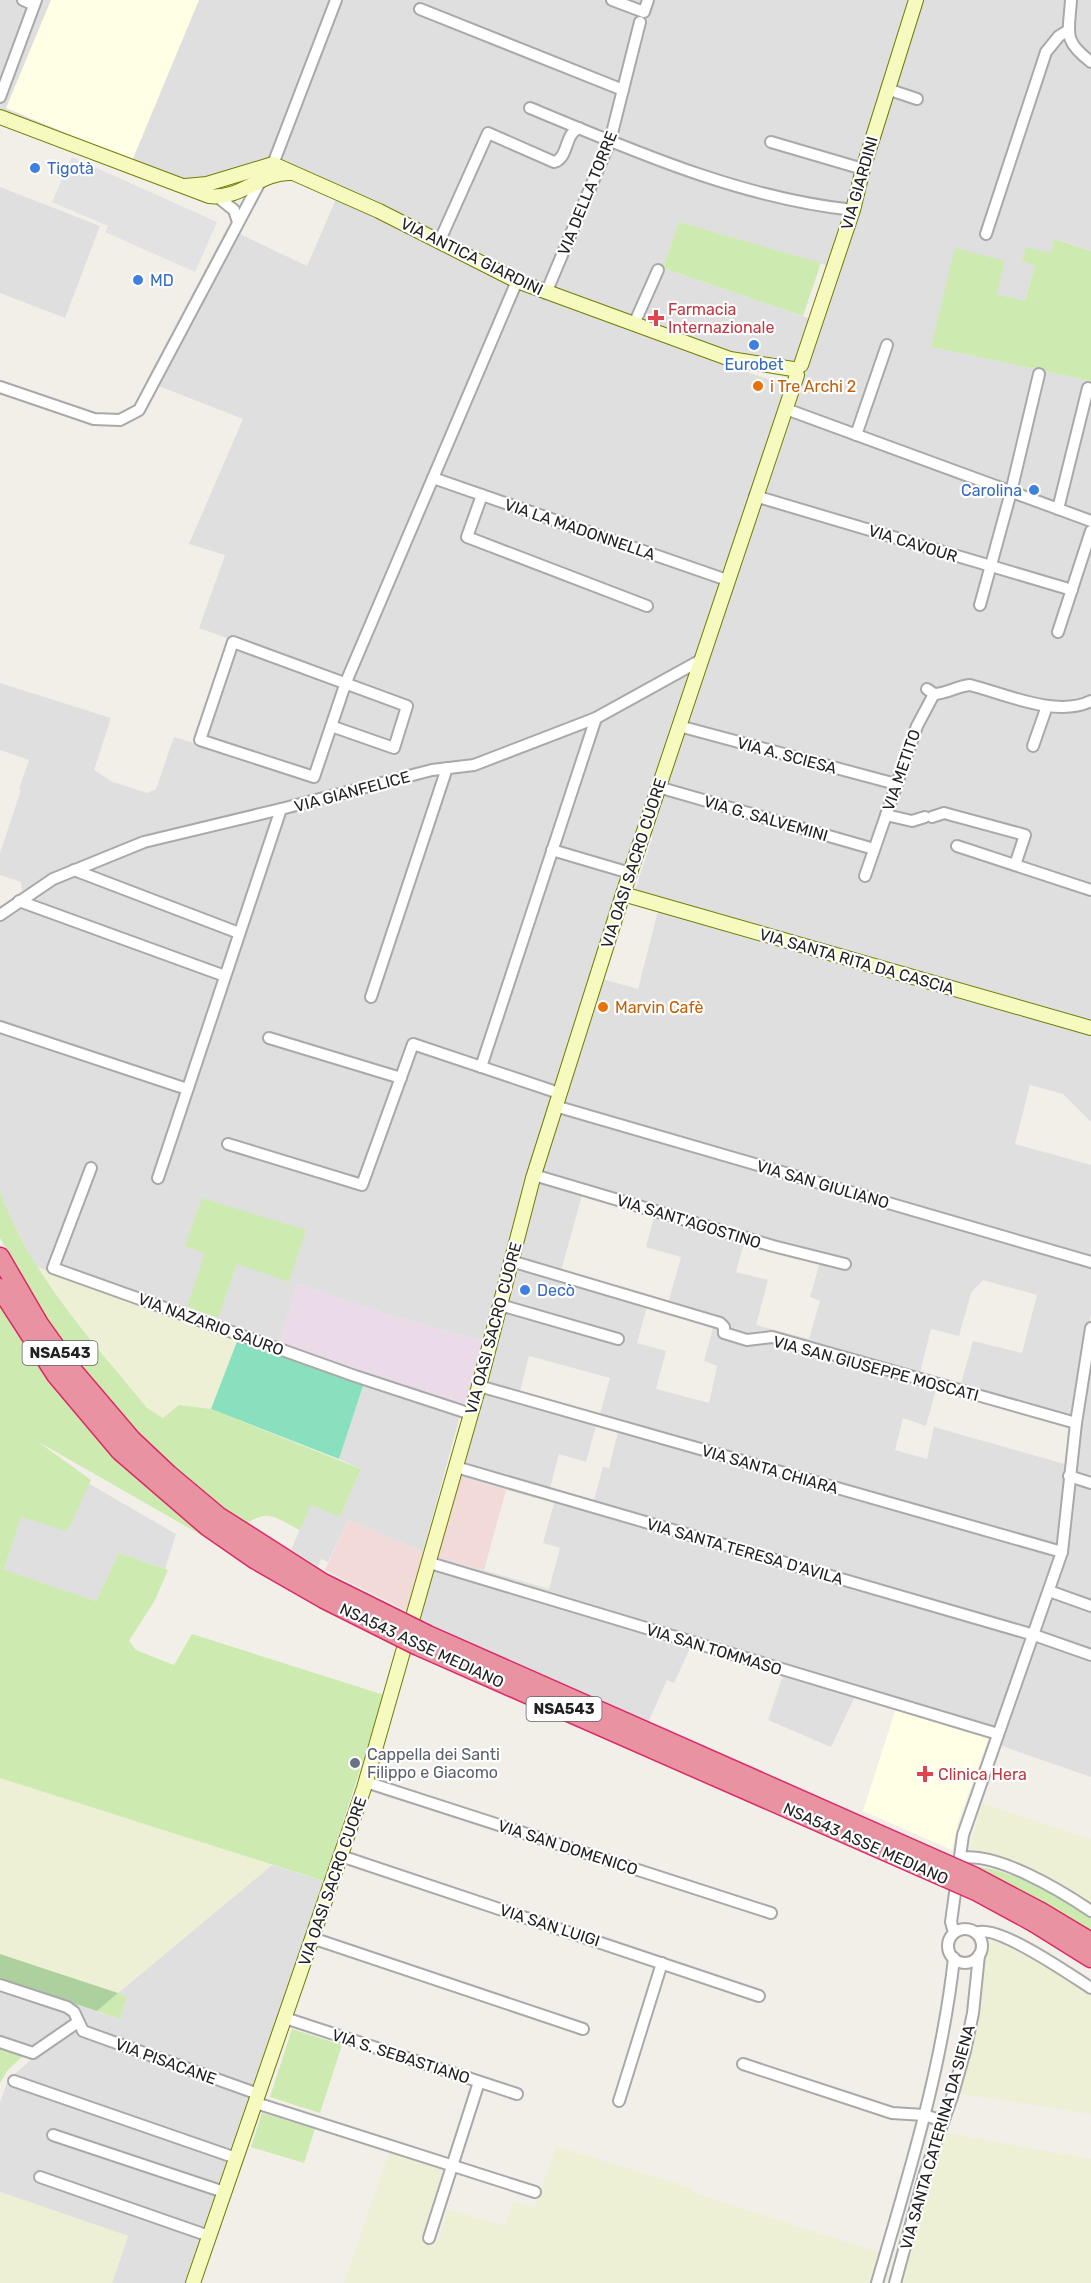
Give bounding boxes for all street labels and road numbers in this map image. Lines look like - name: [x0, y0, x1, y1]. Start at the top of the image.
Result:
- street label: VIA DELLA TORRE: [554, 128, 621, 258]
- street label: VIA GIARDINI: [837, 134, 882, 232]
- street label: VIA ANTICA GIARDINI: [397, 214, 546, 299]
- street label: VIA LA MADONNELLA: [502, 495, 658, 564]
- street label: VIA CAVOUR: [866, 521, 960, 566]
- street label: VIA METITO: [879, 727, 924, 813]
- street label: VIA A. SCIESA: [735, 733, 839, 778]
- street label: VIA GIANFELICE: [292, 767, 412, 816]
- street label: VIA OASI SACRO CUORE: [597, 776, 670, 951]
- street label: VIA G. SALVEMINI: [702, 792, 830, 845]
- street label: VIA SANTA RITA DA CASCIA: [757, 925, 957, 999]
- street label: VIA SAN GIULIANO: [754, 1156, 891, 1213]
- street label: VIA SANT'AGOSTINO: [614, 1190, 763, 1252]
- street label: VIA OASI SACRO CUORE: [461, 1240, 526, 1416]
- street label: VIA NAZARIO SAURO: [135, 1289, 286, 1360]
- street label: VIA SAN GIUSEPPE MOSCATI: [771, 1332, 981, 1405]
- road number: NSA543: [22, 1341, 98, 1365]
- street label: VIA SANTA CHIARA: [699, 1441, 841, 1498]
- street label: VIA SANTA TERESA D'AVILA: [644, 1514, 846, 1589]
- street label: NSA543 ASSE MEDIANO: [337, 1599, 507, 1692]
- street label: VIA SAN TOMMASO: [644, 1620, 784, 1679]
- road number: NSA543: [526, 1697, 602, 1721]
- street label: VIA OASI SACRO CUORE: [295, 1794, 370, 1968]
- street label: NSA543 ASSE MEDIANO: [780, 1798, 951, 1888]
- street label: VIA SAN DOMENICO: [496, 1816, 640, 1879]
- street label: VIA SAN LUIGI: [497, 1900, 602, 1951]
- street label: VIA SANTA CATERINA DA SIENA: [896, 2022, 979, 2252]
- street label: VIA S. SEBASTIANO: [329, 2025, 472, 2088]
- street label: VIA PISACANE: [113, 2034, 219, 2089]

